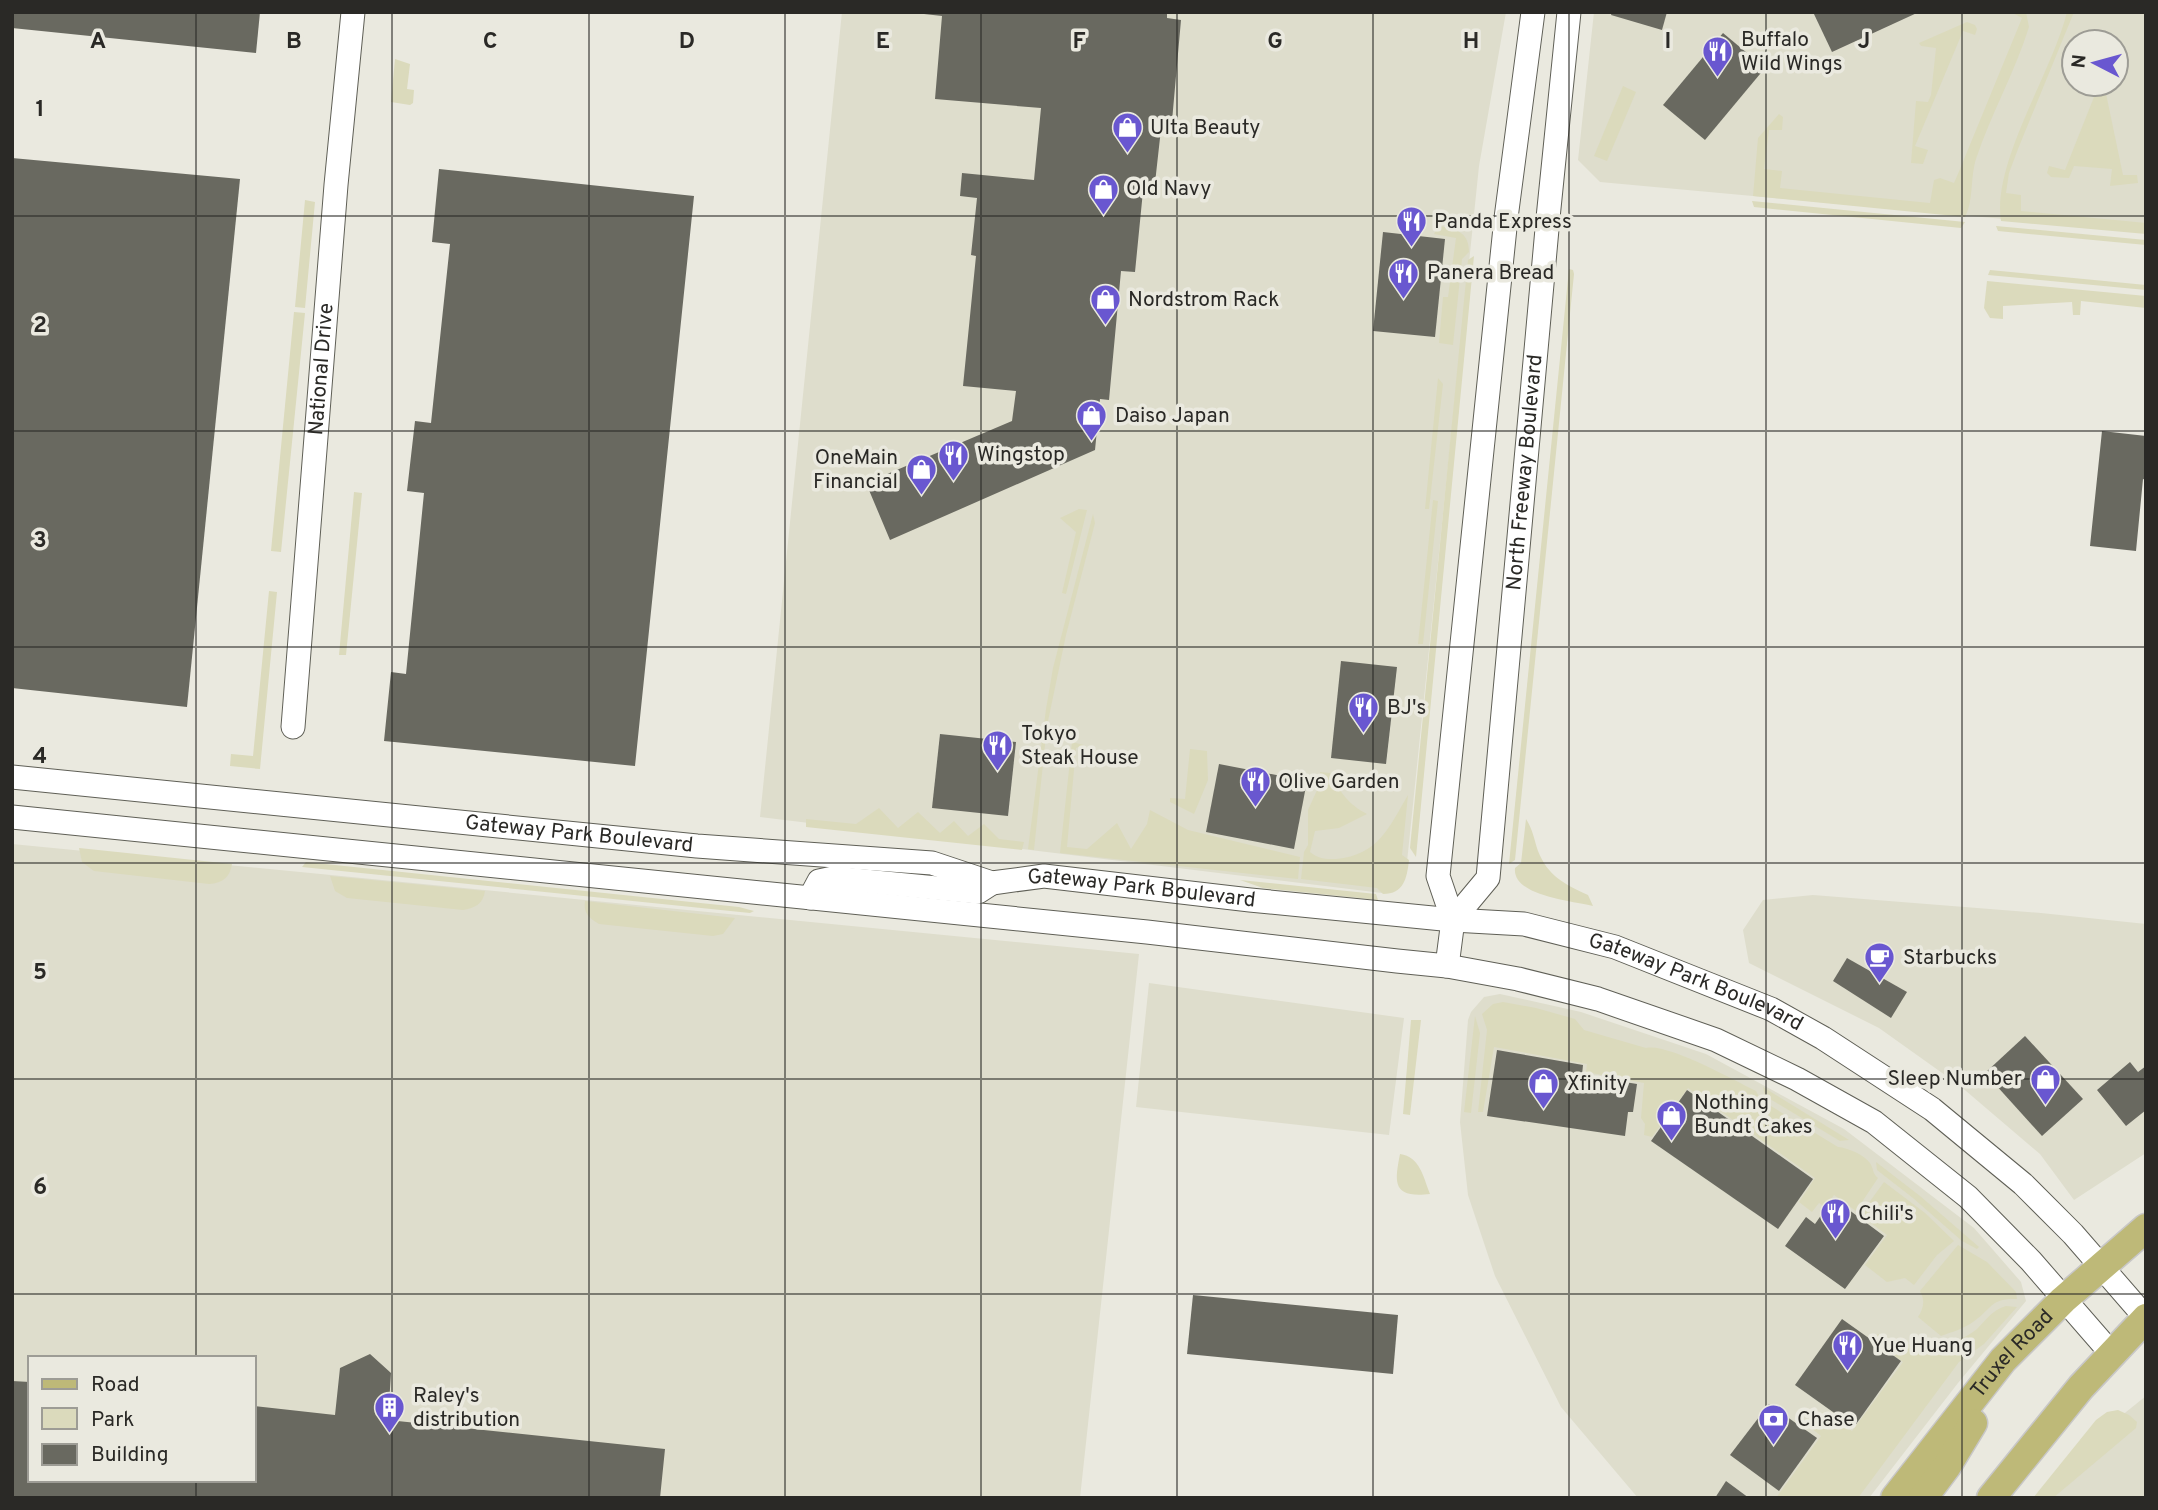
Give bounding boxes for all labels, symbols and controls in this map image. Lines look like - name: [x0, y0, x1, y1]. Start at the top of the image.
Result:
- place label: Buffalo Wild Wings: [1741, 27, 1843, 78]
- text: A: [90, 28, 106, 57]
- text: B: [286, 28, 302, 57]
- text: C: [483, 28, 497, 57]
- text: D: [679, 28, 695, 57]
- text: E: [876, 28, 890, 57]
- text: F: [1072, 28, 1086, 57]
- text: G: [1267, 28, 1283, 57]
- text: H: [1463, 28, 1479, 57]
- text: I: [1665, 28, 1671, 57]
- text: J: [1858, 28, 1870, 57]
- north arrow: [2060, 28, 2130, 98]
- restaurant icon: Buffalo Wild Wings: [1701, 35, 1735, 79]
- text: N: [2067, 53, 2093, 69]
- text: 1: [35, 96, 45, 125]
- shop icon: Ulta Beauty: [1110, 111, 1144, 155]
- place label: Ulta Beauty: [1150, 115, 1260, 142]
- shop icon: Old Navy: [1086, 172, 1120, 216]
- place label: Old Navy: [1126, 176, 1211, 203]
- restaurant icon: Panda Express: [1394, 205, 1428, 249]
- place label: Panda Express: [1434, 209, 1572, 236]
- restaurant icon: Panera Bread: [1387, 256, 1421, 300]
- place label: Panera Bread: [1427, 260, 1554, 287]
- shop icon: Nordstrom Rack: [1088, 283, 1122, 327]
- place label: Nordstrom Rack: [1128, 287, 1279, 314]
- street label: National Drive: [303, 302, 340, 436]
- text: 2: [33, 312, 47, 341]
- street label: North Freeway Boulevard: [1501, 353, 1549, 592]
- shop icon: Daiso Japan: [1075, 399, 1109, 443]
- place label: Daiso Japan: [1115, 403, 1230, 430]
- restaurant icon: Wingstop: [937, 438, 971, 482]
- place label: Wingstop: [977, 442, 1065, 469]
- place label: OneMain Financial: [813, 445, 898, 496]
- shop icon: OneMain Financial: [904, 453, 938, 497]
- text: 3: [33, 527, 47, 556]
- restaurant icon: BJ's: [1347, 691, 1381, 735]
- place label: BJ's: [1387, 695, 1426, 722]
- place label: Tokyo Steak House: [1021, 721, 1139, 772]
- restaurant icon: Tokyo Steak House: [981, 729, 1015, 773]
- text: 4: [33, 743, 47, 772]
- restaurant icon: Olive Garden: [1238, 765, 1272, 809]
- place label: Olive Garden: [1278, 769, 1400, 796]
- street label: Gateway Park Boulevard: [464, 809, 695, 859]
- street label: Gateway Park Boulevard: [1026, 862, 1257, 914]
- street label: Gateway Park Boulevard: [1586, 927, 1808, 1038]
- cafe icon: Starbucks: [1863, 941, 1897, 985]
- place label: Starbucks: [1903, 945, 1997, 972]
- text: 5: [33, 959, 47, 988]
- shop icon: Sleep Number: [2028, 1062, 2062, 1106]
- place label: Sleep Number: [1887, 1066, 2022, 1093]
- shop icon: Xfinity: [1527, 1067, 1561, 1111]
- place label: Xfinity: [1567, 1071, 1628, 1098]
- place label: Nothing Bundt Cakes: [1694, 1090, 1813, 1141]
- shop icon: Nothing Bundt Cakes: [1654, 1098, 1688, 1142]
- text: 6: [33, 1174, 47, 1203]
- restaurant icon: Chili's: [1818, 1197, 1852, 1241]
- place label: Chili's: [1858, 1201, 1914, 1228]
- street label: Truxel Road: [1965, 1304, 2059, 1404]
- restaurant icon: Yue Huang: [1831, 1329, 1865, 1373]
- place label: Yue Huang: [1871, 1333, 1973, 1360]
- legend: [28, 1356, 256, 1482]
- text: Road: [91, 1372, 140, 1399]
- place label: Raley's distribution: [413, 1383, 520, 1434]
- building icon: Raley's distribution: [373, 1391, 407, 1435]
- bank icon: Chase: [1757, 1403, 1791, 1447]
- text: Park: [91, 1407, 134, 1434]
- place label: Chase: [1797, 1407, 1855, 1434]
- text: Building: [91, 1442, 169, 1469]

